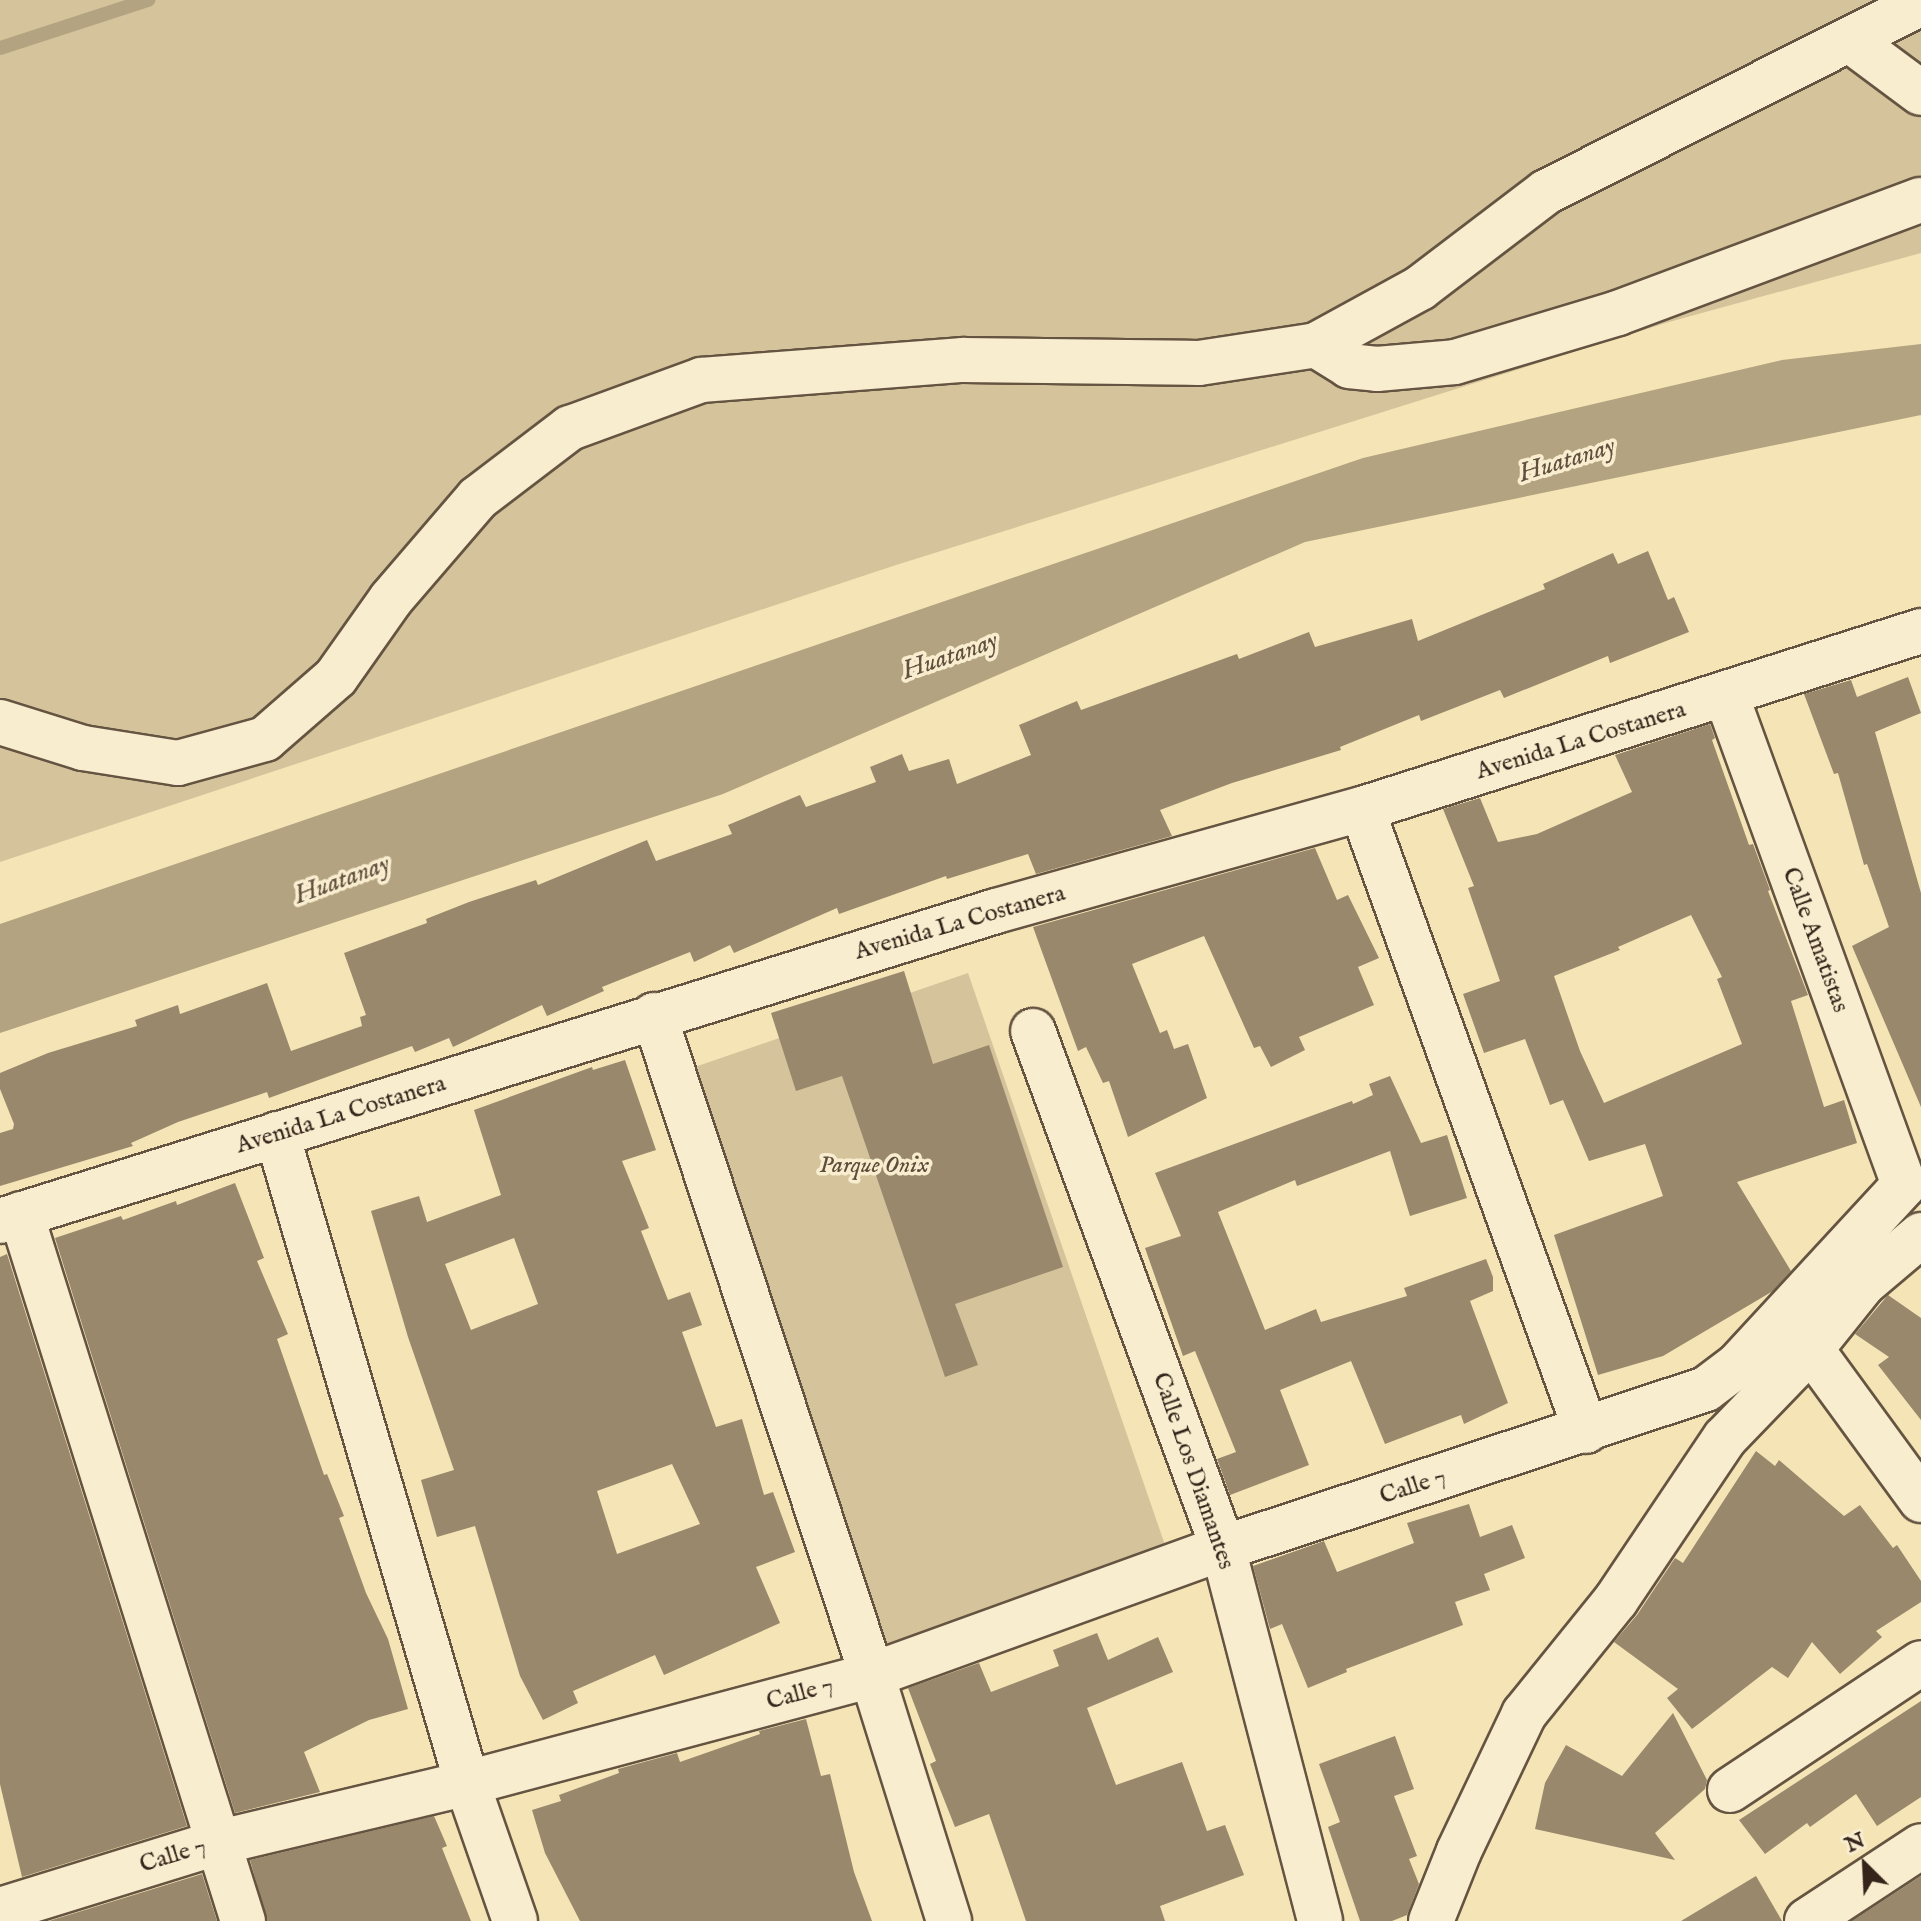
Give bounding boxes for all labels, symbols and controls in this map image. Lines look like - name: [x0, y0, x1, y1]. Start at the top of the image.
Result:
- water label: Huatanay: [1515, 431, 1619, 489]
- water label: Huatanay: [898, 625, 1002, 687]
- street label: Avenida La Costanera: [1473, 695, 1689, 787]
- water label: Huatanay: [290, 848, 394, 912]
- street label: Calle Amatistas: [1775, 864, 1855, 1016]
- street label: Avenida La Costanera: [851, 879, 1069, 967]
- street label: Avenida La Costanera: [233, 1069, 449, 1161]
- park label: Parque Onix: [819, 1152, 929, 1180]
- street label: Calle Los Diamantes: [1146, 1369, 1240, 1573]
- street label: Calle 7: [1376, 1463, 1450, 1511]
- street label: Calle 7: [763, 1671, 837, 1717]
- north arrow: [1825, 1825, 1905, 1905]
- text: N: [1841, 1826, 1870, 1860]
- street label: Calle 7: [136, 1832, 210, 1880]

